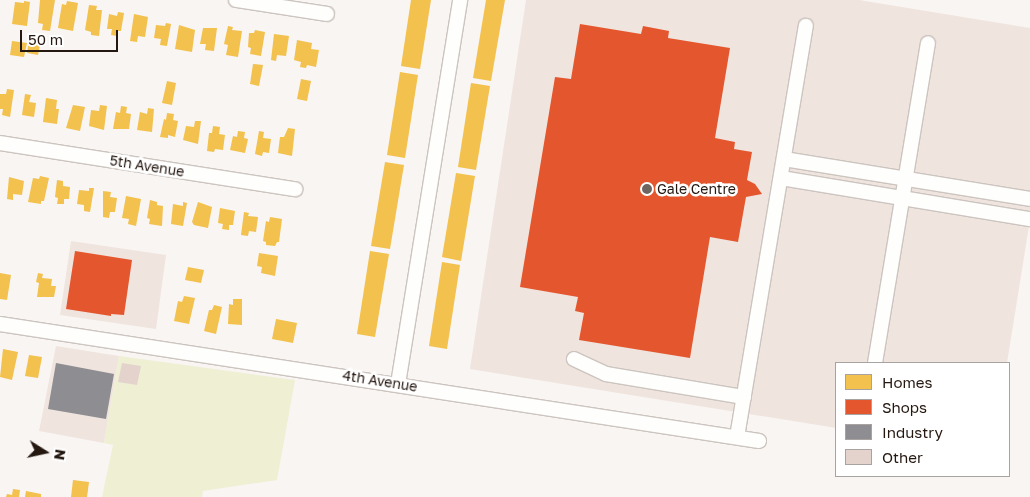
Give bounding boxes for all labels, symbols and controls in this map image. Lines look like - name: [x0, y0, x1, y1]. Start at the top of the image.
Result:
- scale bar: [22, 20, 120, 52]
- text: 50 m: [28, 30, 63, 48]
- street label: 5th Avenue: [109, 152, 185, 180]
- place label: Gale Centre: [657, 181, 736, 197]
- marker: Gale Centre: [641, 183, 653, 195]
- legend: [835, 362, 1010, 477]
- street label: 4th Avenue: [341, 367, 419, 395]
- text: Homes: [882, 373, 932, 391]
- text: Shops: [882, 398, 927, 416]
- text: Industry: [882, 423, 943, 441]
- north arrow: [20, 427, 70, 477]
- text: N: [51, 448, 70, 461]
- text: Other: [882, 448, 923, 466]

